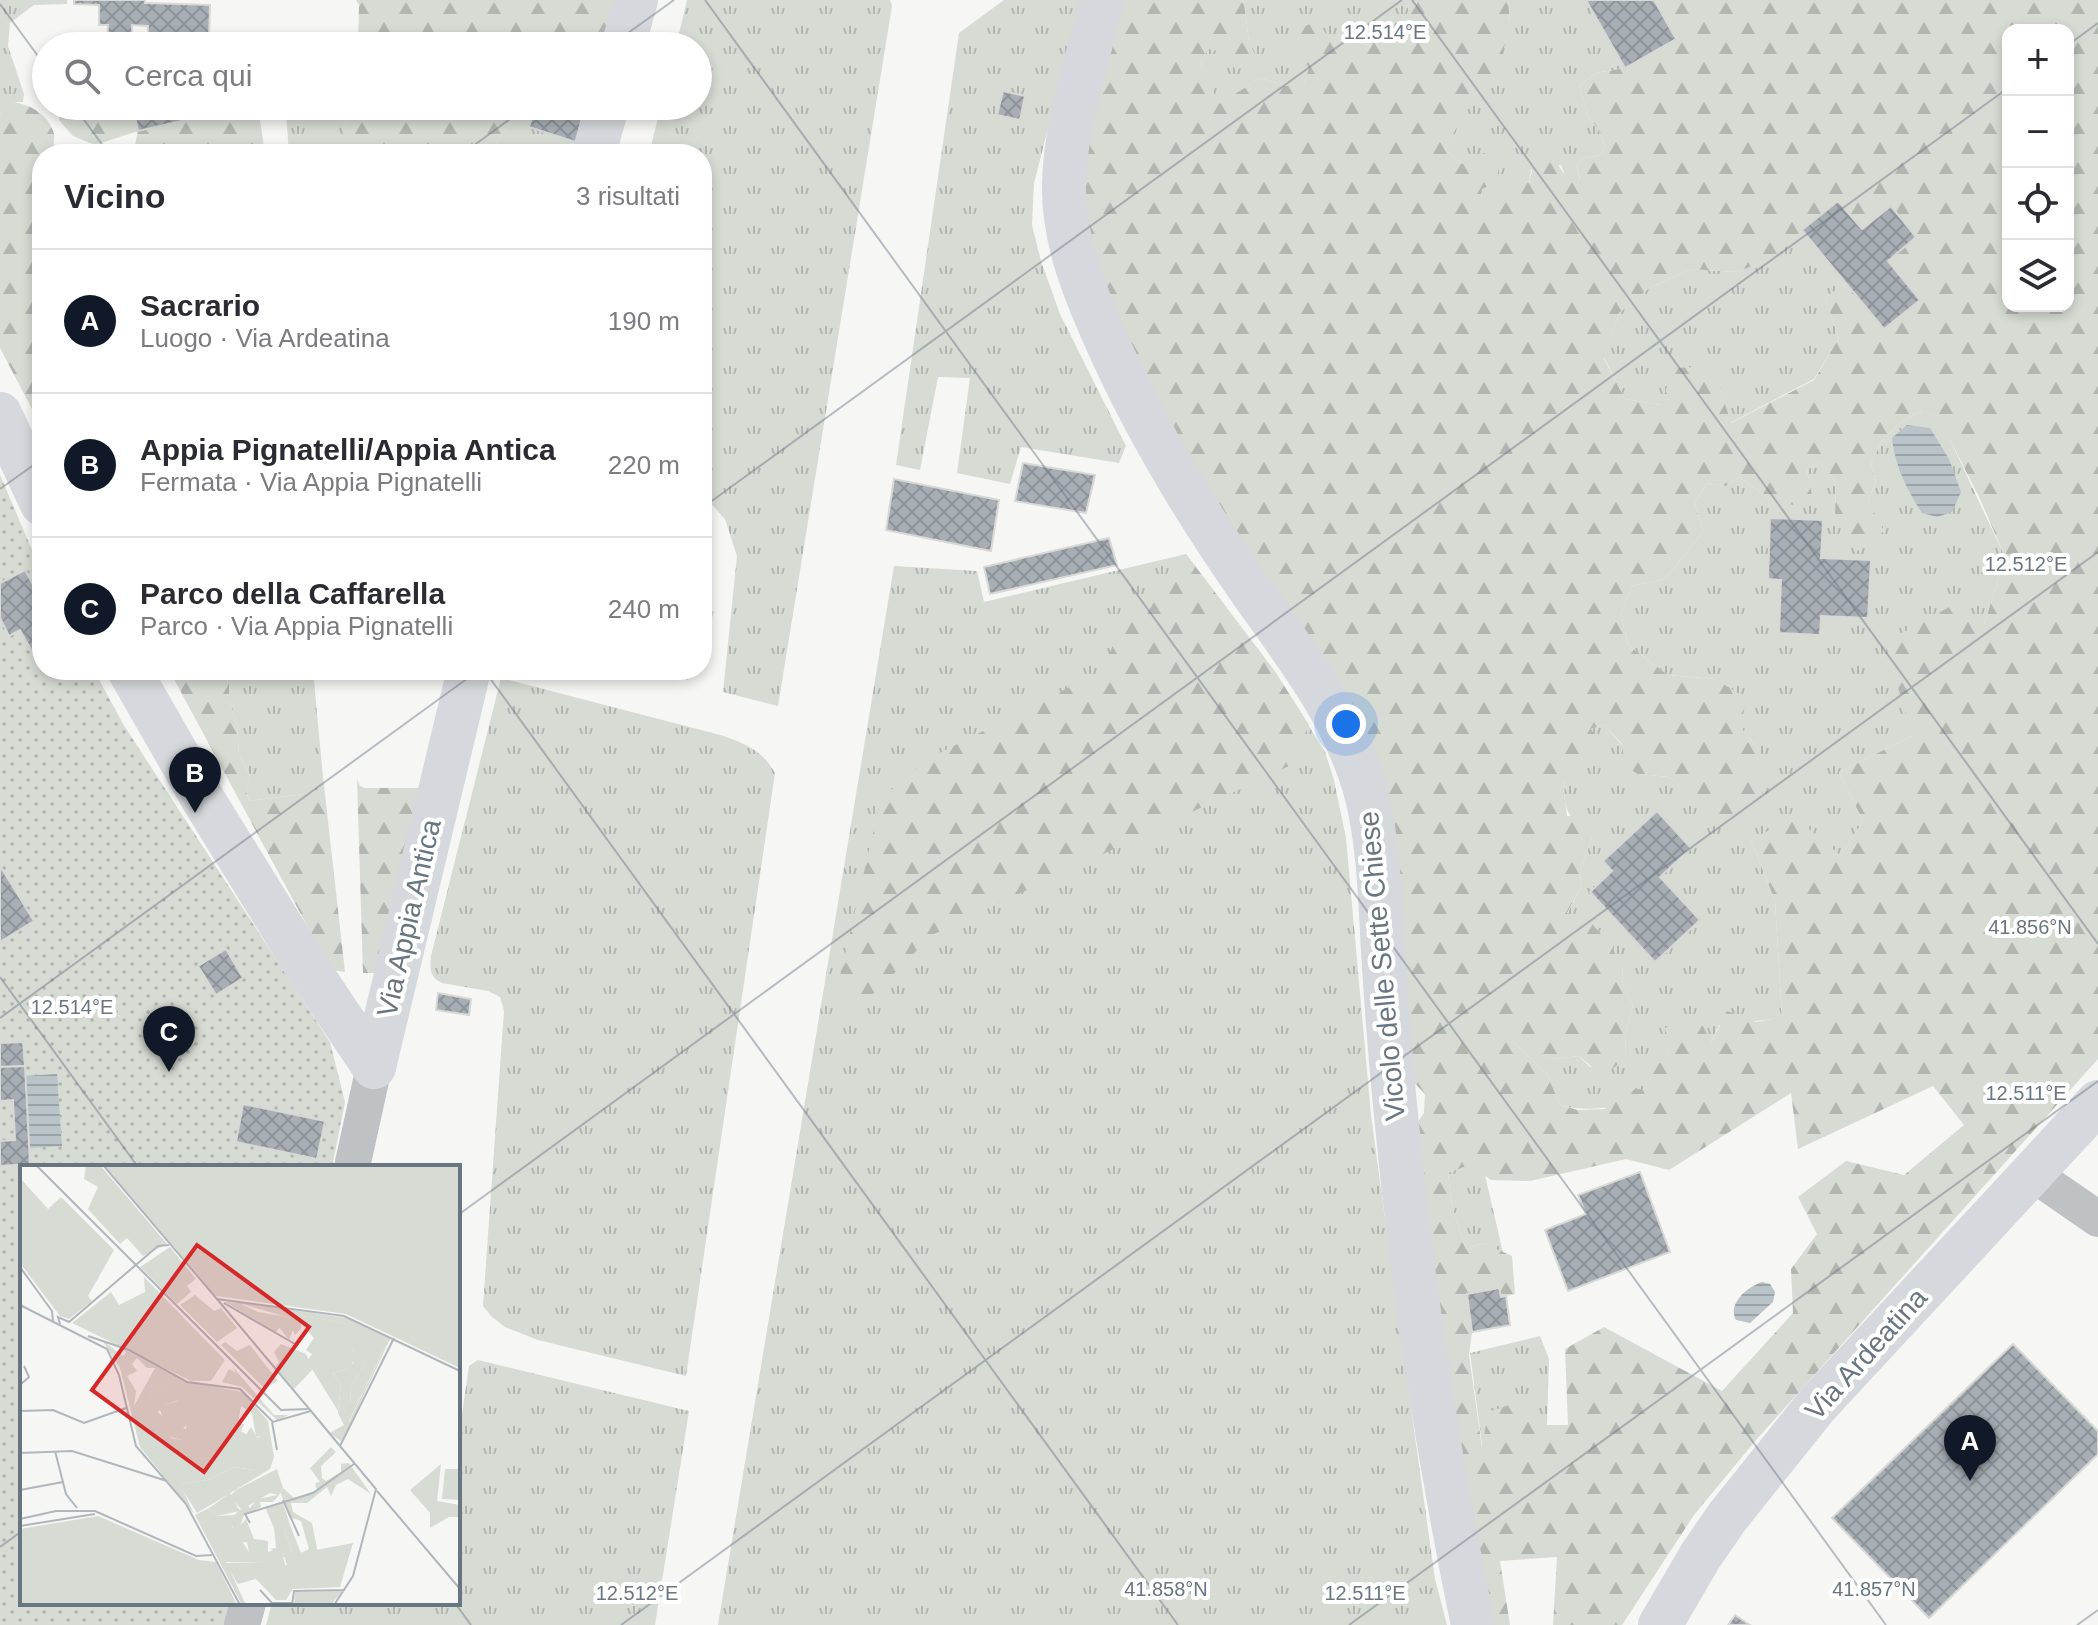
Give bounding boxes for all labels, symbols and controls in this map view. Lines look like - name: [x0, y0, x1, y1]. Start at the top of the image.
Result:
- text: 12.514°E: [1344, 21, 1426, 43]
- map controls: [2002, 24, 2074, 312]
- button: +: [2002, 24, 2074, 96]
- search box: [32, 32, 712, 120]
- icon: search: [60, 54, 104, 98]
- text: Cerca qui: [124, 59, 252, 92]
- button: −: [2002, 96, 2074, 168]
- button: locate: [2002, 168, 2074, 240]
- text: Vicino: [64, 177, 165, 215]
- text: 3 risultati: [576, 181, 680, 211]
- button: layers: [2002, 240, 2074, 312]
- text: Sacrario: [140, 289, 260, 322]
- text: A: [81, 306, 99, 336]
- text: 190 m: [608, 306, 680, 336]
- text: Luogo · Via Ardeatina: [140, 323, 390, 353]
- text: Appia Pignatelli/Appia Antica: [140, 433, 556, 466]
- text: B: [81, 450, 99, 480]
- text: 220 m: [608, 450, 680, 480]
- text: Fermata · Via Appia Pignatelli: [140, 467, 482, 497]
- text: 12.512°E: [1985, 553, 2067, 575]
- text: Parco della Caffarella: [140, 577, 445, 610]
- text: C: [81, 594, 99, 624]
- text: 240 m: [608, 594, 680, 624]
- text: Parco · Via Appia Pignatelli: [140, 611, 453, 641]
- your location: [1326, 704, 1366, 744]
- pin: B: [169, 747, 221, 813]
- street label: Vicolo delle Sette Chiese: [1353, 810, 1411, 1122]
- street label: Via Appia Antica: [371, 816, 447, 1020]
- text: 41.856°N: [1988, 916, 2072, 938]
- text: 12.514°E: [31, 996, 113, 1018]
- pin: C: [143, 1006, 195, 1072]
- text: 12.511°E: [1985, 1082, 2067, 1104]
- inset map: [20, 1165, 460, 1605]
- street label: Via Ardeatina: [1799, 1282, 1933, 1426]
- pin: A: [1944, 1415, 1996, 1481]
- text: 41.858°N: [1124, 1578, 1208, 1600]
- text: 41.857°N: [1832, 1578, 1916, 1600]
- text: 12.512°E: [596, 1582, 678, 1604]
- text: 12.511°E: [1324, 1582, 1406, 1604]

